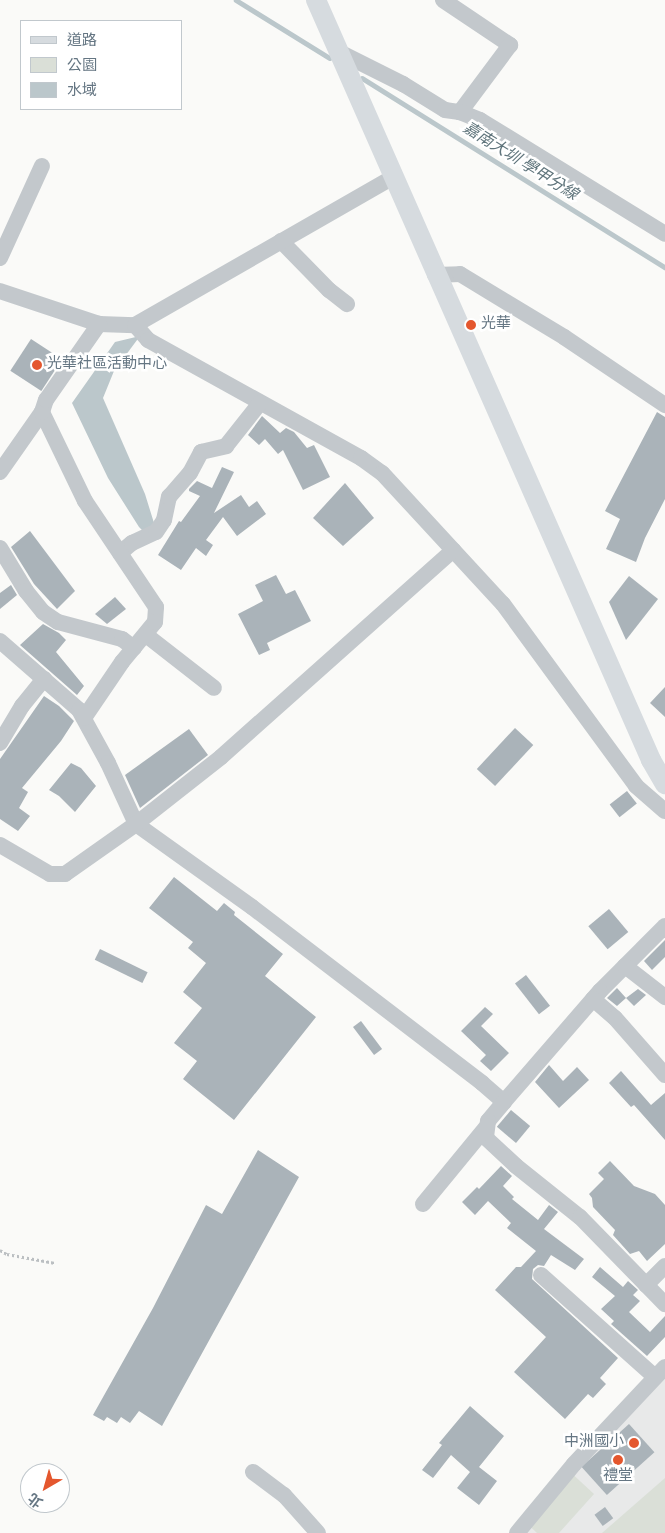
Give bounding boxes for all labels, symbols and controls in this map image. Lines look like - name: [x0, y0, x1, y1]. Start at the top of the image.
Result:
- legend: [20, 20, 182, 110]
- text: 道路: [67, 32, 97, 51]
- text: 公園: [67, 57, 97, 76]
- text: 水域: [67, 82, 97, 101]
- water label: 嘉南大圳 學甲分線: [459, 119, 581, 205]
- place label: 光華: [481, 316, 511, 334]
- marker: 光華: [465, 319, 477, 331]
- place label: 光華社區活動中心: [47, 356, 167, 374]
- marker: 光華社區活動中心: [31, 359, 43, 371]
- place label: 中洲國小: [564, 1434, 624, 1452]
- marker: 中洲國小: [628, 1437, 640, 1449]
- marker: 禮堂: [612, 1454, 624, 1466]
- north arrow: [20, 1463, 70, 1513]
- place label: 禮堂: [603, 1468, 633, 1486]
- text: 北: [25, 1488, 47, 1510]

